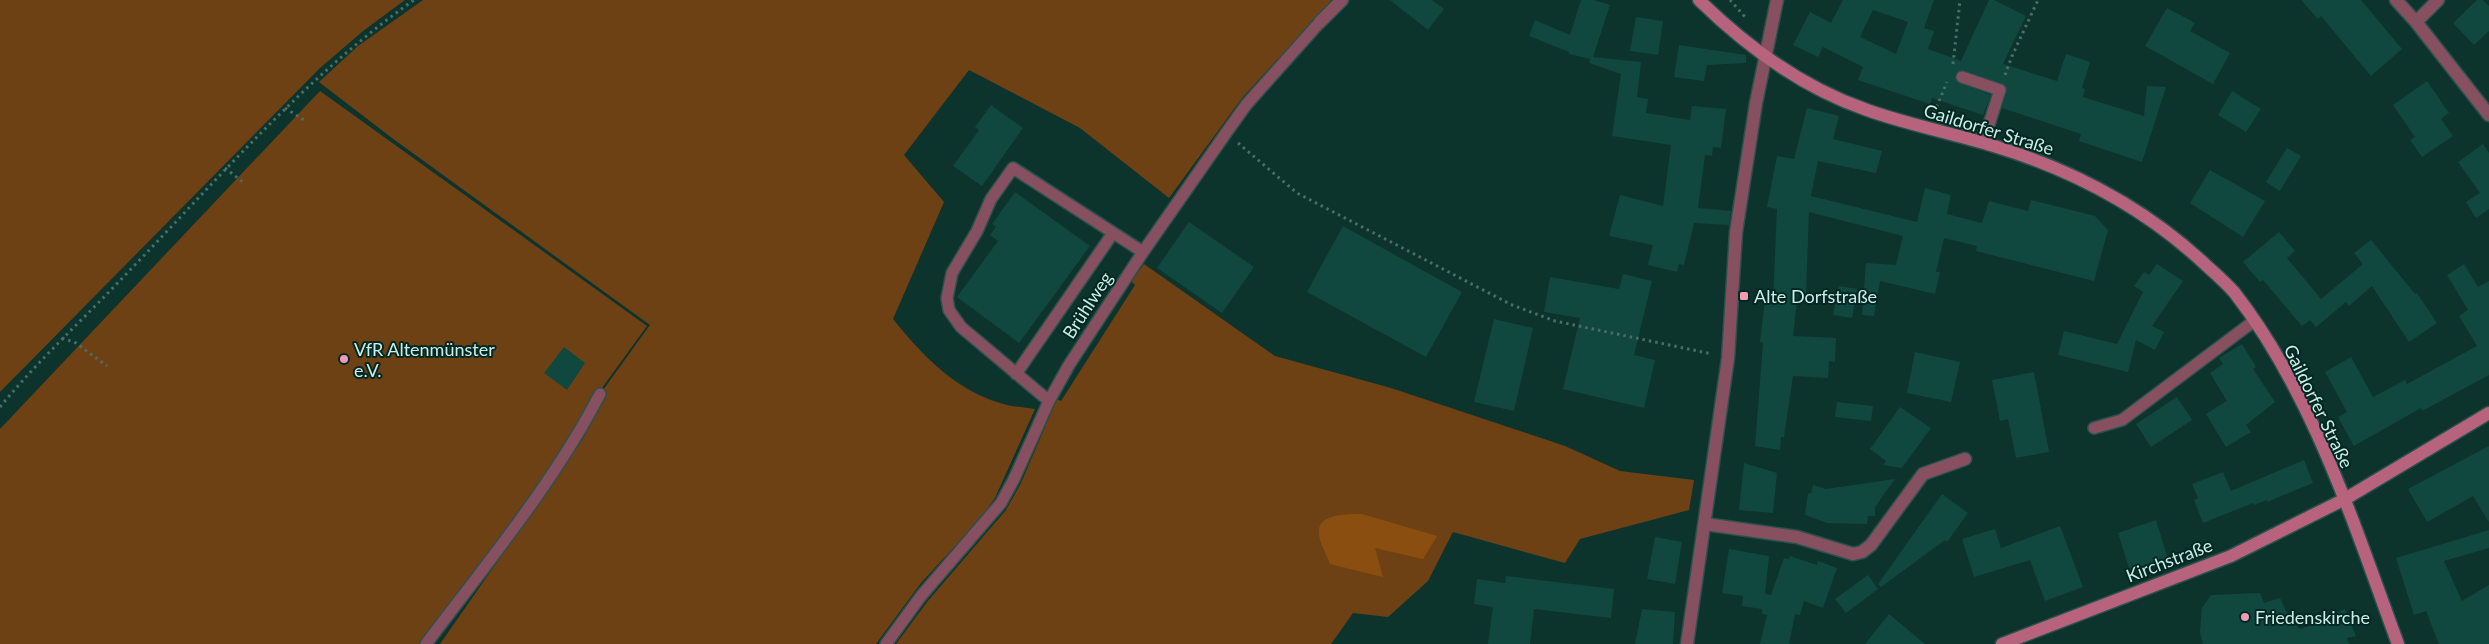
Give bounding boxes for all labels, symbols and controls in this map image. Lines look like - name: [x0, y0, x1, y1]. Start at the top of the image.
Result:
- street label: Gaildorfer Straße: [1921, 99, 2057, 159]
- street label: Brühlweg: [1057, 267, 1117, 343]
- place label: Alte Dorfstraße: [1754, 285, 1877, 307]
- marker: Alte Dorfstraße: [1738, 290, 1750, 302]
- place label: VfR Altenmünster e.V.: [354, 338, 495, 381]
- street label: Gaildorfer Straße: [2280, 341, 2358, 471]
- marker: VfR Altenmünster e.V.: [338, 353, 350, 365]
- street label: Kirchstraße: [2123, 533, 2215, 587]
- place label: Friedenskirche: [2255, 606, 2370, 628]
- marker: Friedenskirche: [2239, 611, 2251, 623]

